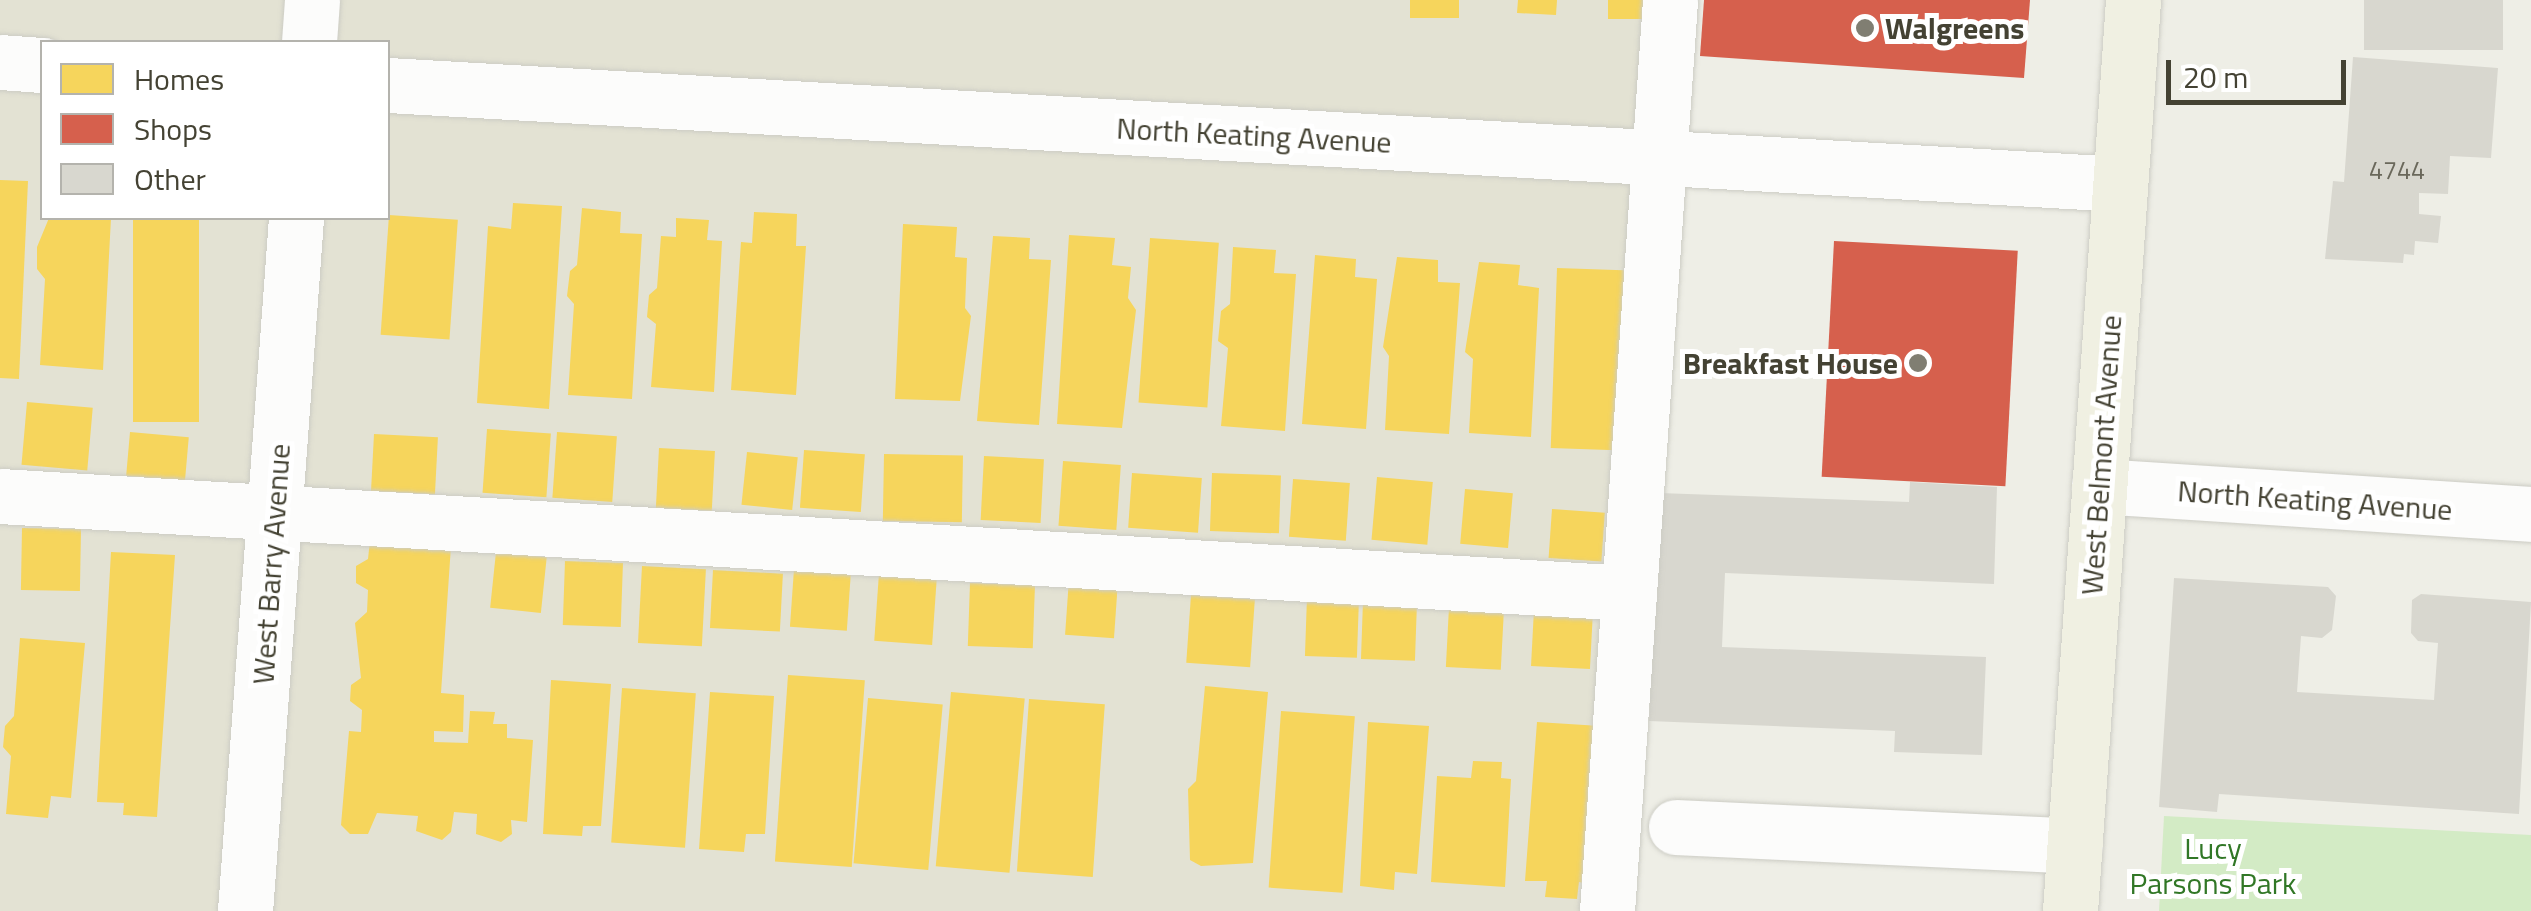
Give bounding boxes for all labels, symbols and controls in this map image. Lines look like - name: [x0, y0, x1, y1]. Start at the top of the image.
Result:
- place label: Walgreens: [1885, 10, 2024, 46]
- marker: Walgreens: [1854, 17, 1876, 39]
- legend: [40, 40, 390, 220]
- scale bar: [2171, 40, 2351, 102]
- text: 20 m: [2183, 54, 2248, 100]
- text: Homes: [134, 56, 224, 102]
- text: Shops: [134, 106, 212, 152]
- street label: North Keating Avenue: [1116, 110, 1392, 160]
- house number: 4744: [2369, 155, 2425, 185]
- text: Other: [134, 156, 206, 202]
- street label: West Belmont Avenue: [2073, 314, 2129, 596]
- place label: Breakfast House: [1683, 345, 1898, 381]
- marker: Breakfast House: [1907, 352, 1929, 374]
- street label: West Barry Avenue: [245, 442, 297, 686]
- street label: North Keating Avenue: [2176, 472, 2454, 528]
- park label: Lucy Parsons Park: [2130, 830, 2296, 900]

